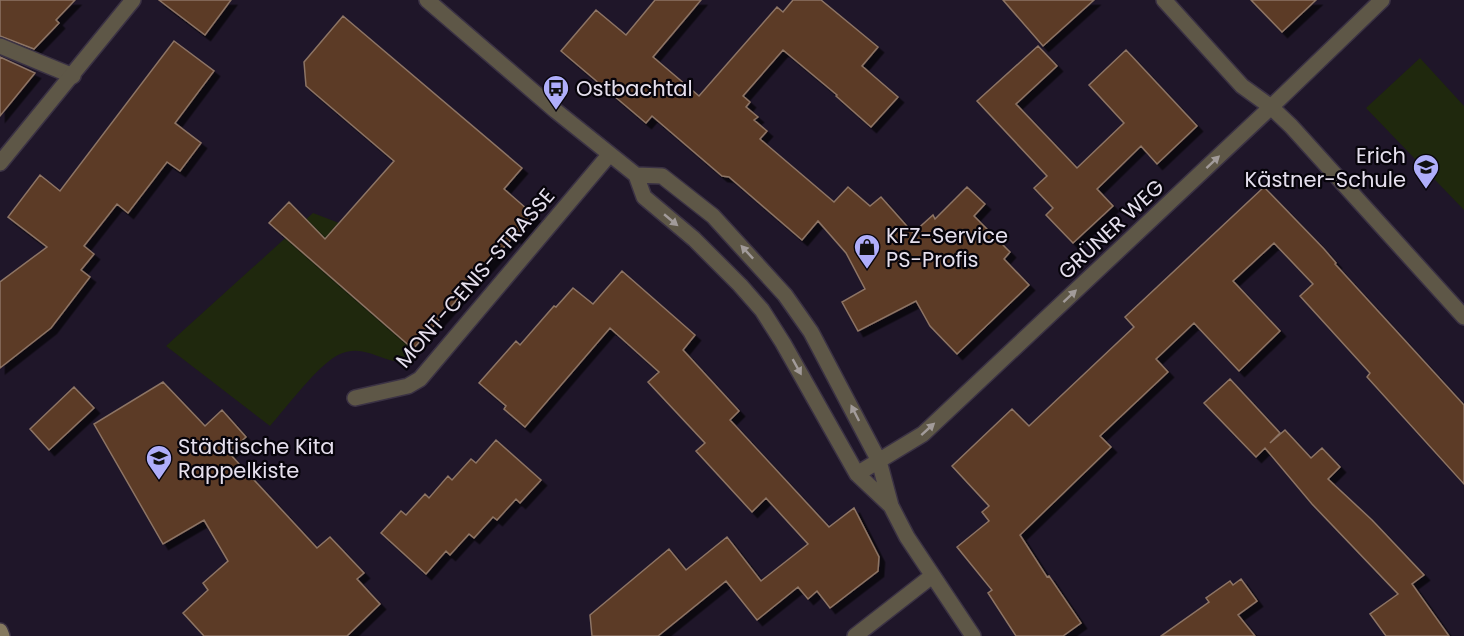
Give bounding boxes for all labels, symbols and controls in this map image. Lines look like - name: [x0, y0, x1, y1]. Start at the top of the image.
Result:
- bus stop icon: Ostbachtal: [541, 73, 571, 111]
- place label: Ostbachtal: [576, 74, 693, 103]
- place label: Erich Kästner-Schule: [1245, 141, 1406, 194]
- school or university icon: Erich Kästner-Schule: [1411, 152, 1441, 190]
- one-way arrow: [1205, 155, 1220, 169]
- street label: GRÜNER WEG: [1052, 172, 1170, 286]
- street label: MONT-CENIS-STRASSE: [389, 182, 561, 374]
- one-way arrow: [663, 213, 678, 226]
- place label: KFZ-Service PS-Profis: [886, 221, 1008, 274]
- shop icon: KFZ-Service PS-Profis: [852, 232, 882, 270]
- one-way arrow: [740, 244, 754, 259]
- one-way arrow: [1063, 289, 1077, 303]
- one-way arrow: [792, 359, 802, 376]
- one-way arrow: [850, 404, 860, 421]
- one-way arrow: [920, 423, 935, 436]
- place label: Städtische Kita Rappelkiste: [178, 432, 335, 485]
- school or university icon: Städtische Kita Rappelkiste: [144, 443, 174, 481]

